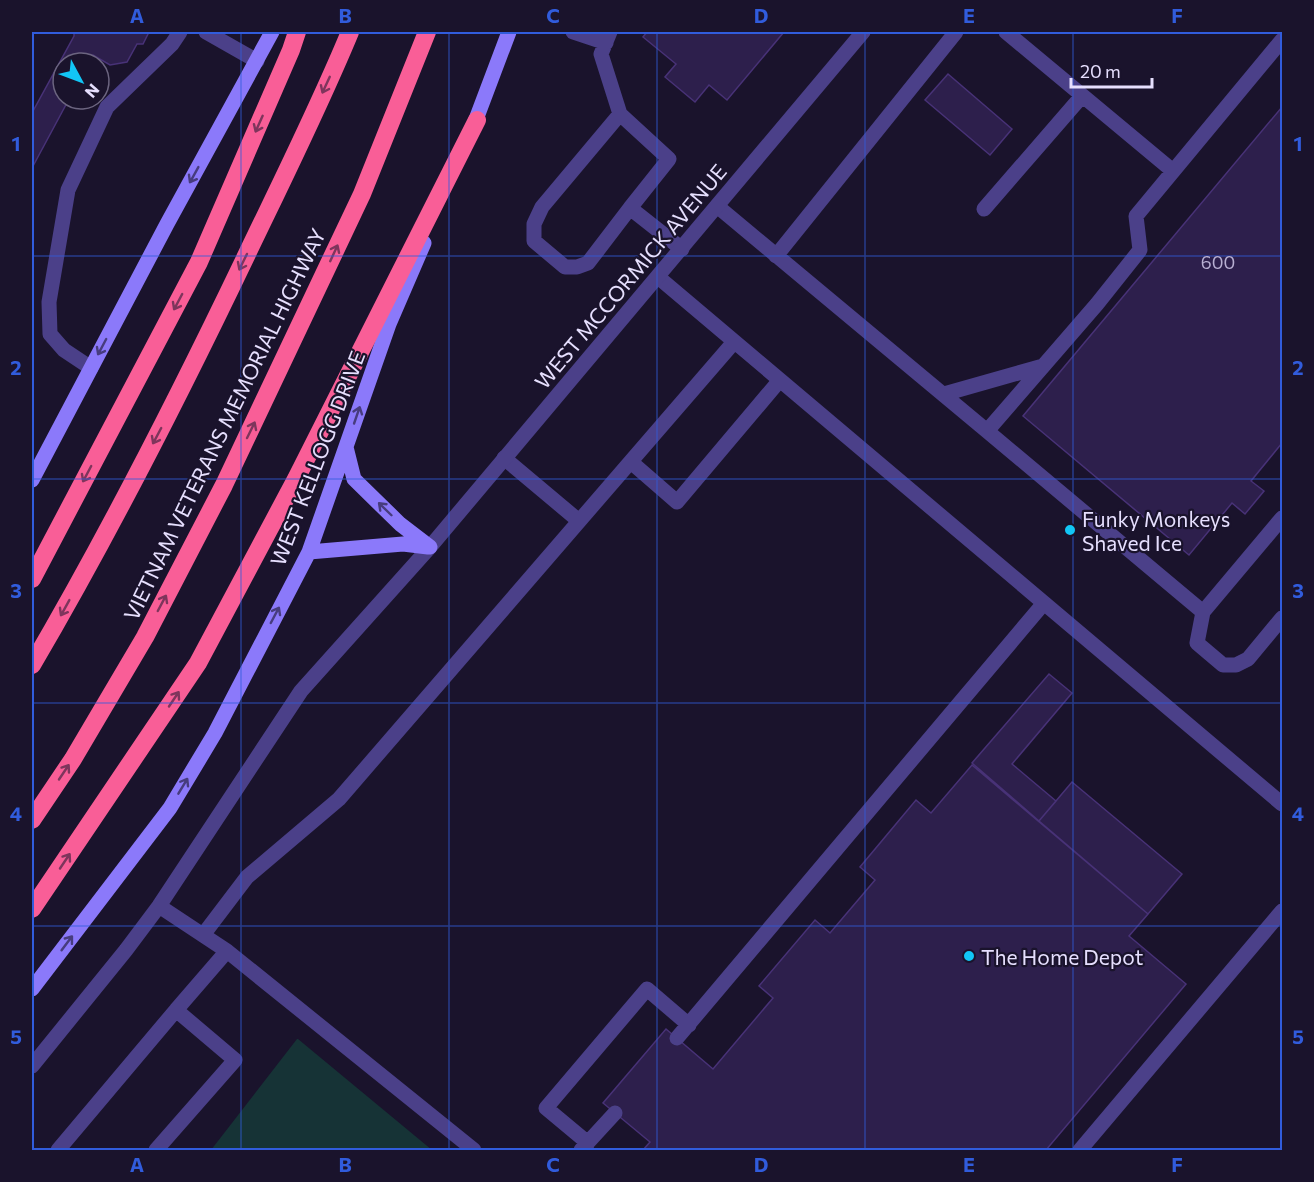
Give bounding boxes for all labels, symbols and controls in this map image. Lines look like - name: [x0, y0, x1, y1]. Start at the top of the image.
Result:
- text: A: [130, 3, 144, 27]
- text: B: [338, 3, 352, 27]
- text: C: [546, 3, 560, 27]
- text: D: [754, 3, 768, 27]
- text: E: [963, 3, 975, 27]
- text: F: [1171, 3, 1183, 27]
- north arrow: [51, 51, 111, 111]
- scale bar: [1071, 51, 1152, 89]
- text: 20 m: [1080, 60, 1121, 82]
- one-way arrow: [320, 76, 332, 94]
- text: N: [82, 80, 104, 102]
- one-way arrow: [253, 115, 264, 133]
- text: 1: [11, 131, 21, 155]
- text: 1: [1293, 131, 1303, 155]
- street label: WEST MCCORMICK AVENUE: [529, 159, 731, 393]
- one-way arrow: [188, 166, 200, 183]
- street label: VIETNAM VETERANS MEMORIAL HIGHWAY: [118, 224, 330, 624]
- one-way arrow: [329, 245, 341, 263]
- house number: 600: [1201, 251, 1235, 273]
- one-way arrow: [237, 252, 249, 270]
- one-way arrow: [172, 292, 183, 310]
- one-way arrow: [96, 338, 108, 355]
- street label: WEST KELLOGG DRIVE: [264, 347, 370, 569]
- text: 2: [10, 355, 22, 379]
- text: 2: [1292, 355, 1304, 379]
- one-way arrow: [352, 406, 363, 425]
- one-way arrow: [245, 421, 257, 439]
- one-way arrow: [151, 427, 163, 444]
- one-way arrow: [81, 465, 93, 482]
- one-way arrow: [378, 502, 393, 517]
- place label: Funky Monkeys Shaved Ice: [1082, 506, 1230, 555]
- marker: Funky Monkeys Shaved Ice: [1063, 523, 1077, 537]
- text: 3: [10, 578, 22, 602]
- text: 3: [1292, 578, 1304, 602]
- one-way arrow: [157, 595, 168, 613]
- one-way arrow: [59, 599, 71, 616]
- one-way arrow: [270, 606, 281, 624]
- one-way arrow: [168, 692, 180, 708]
- one-way arrow: [58, 764, 70, 780]
- one-way arrow: [177, 778, 189, 795]
- text: 4: [10, 801, 22, 825]
- text: 4: [1292, 801, 1304, 825]
- one-way arrow: [59, 853, 71, 869]
- one-way arrow: [60, 935, 73, 951]
- place label: The Home Depot: [981, 944, 1143, 969]
- marker: The Home Depot: [962, 949, 976, 963]
- text: 5: [10, 1024, 22, 1048]
- text: 5: [1292, 1024, 1304, 1048]
- text: A: [130, 1152, 144, 1176]
- text: B: [338, 1152, 352, 1176]
- text: C: [546, 1152, 560, 1176]
- text: D: [754, 1152, 768, 1176]
- text: E: [963, 1152, 975, 1176]
- text: F: [1171, 1152, 1183, 1176]

